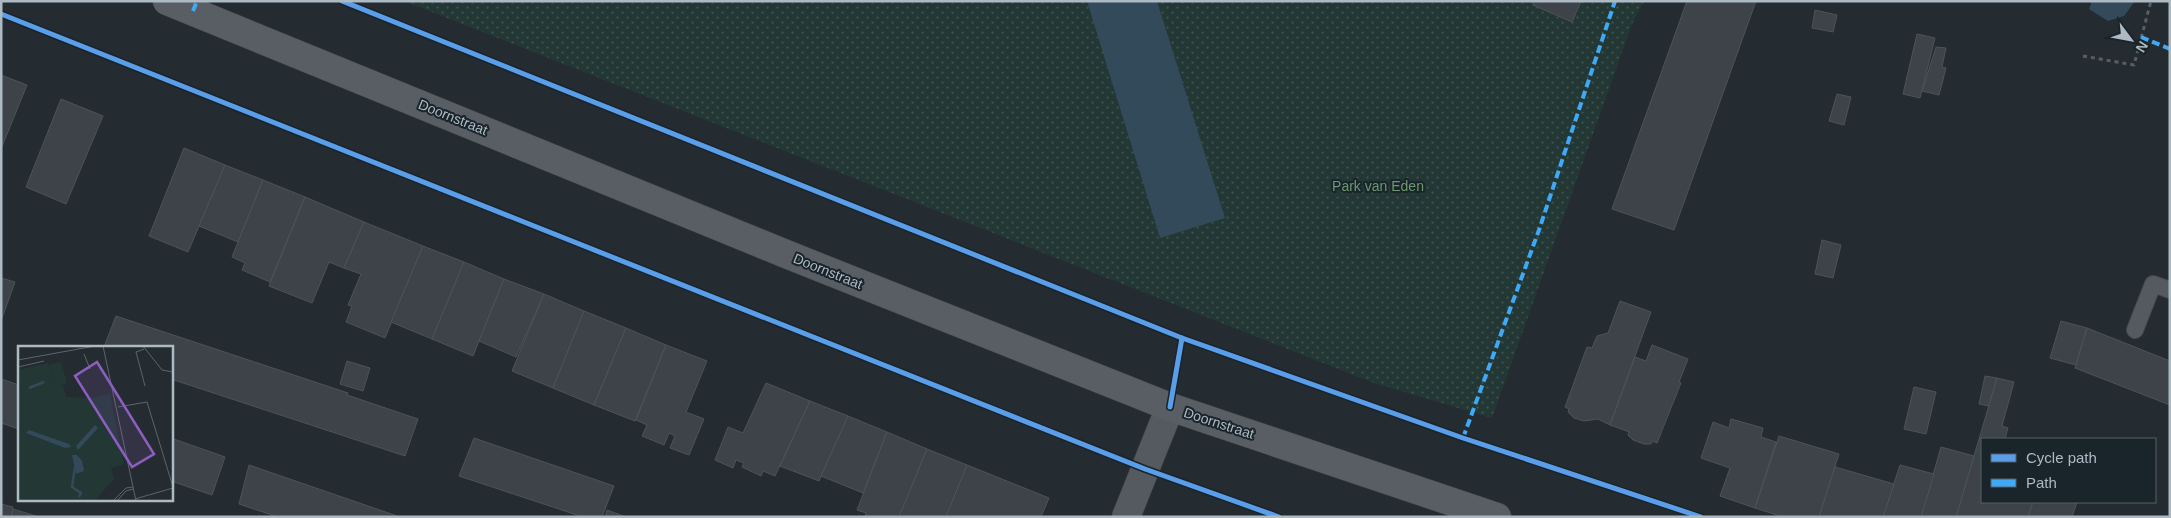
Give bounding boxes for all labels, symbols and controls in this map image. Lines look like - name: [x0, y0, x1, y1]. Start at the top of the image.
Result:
- north arrow: [2106, 15, 2156, 65]
- text: N: [2133, 38, 2151, 55]
- street label: Doornstraat: [416, 96, 490, 138]
- park label: Park van Eden: [1332, 178, 1424, 194]
- street label: Doornstraat: [791, 250, 865, 292]
- inset map: [18, 346, 172, 500]
- street label: Doornstraat: [1182, 404, 1256, 442]
- legend: [1981, 438, 2156, 503]
- text: Cycle path: [2026, 449, 2097, 466]
- text: Path: [2026, 474, 2057, 491]

